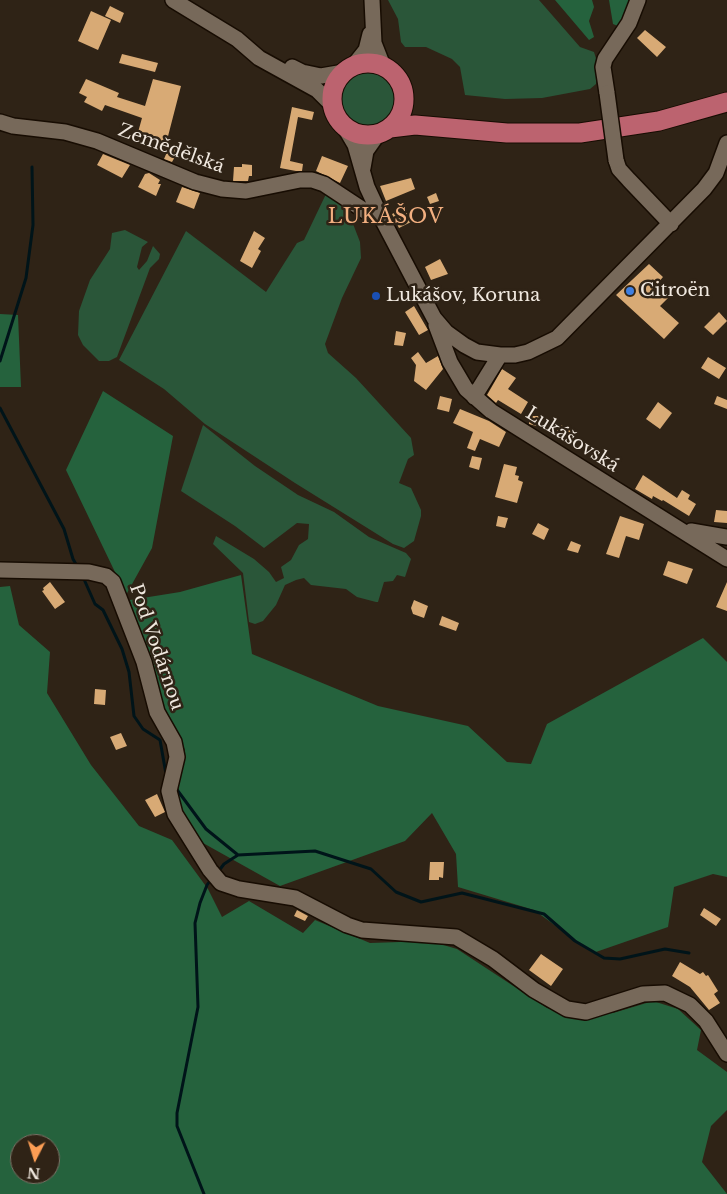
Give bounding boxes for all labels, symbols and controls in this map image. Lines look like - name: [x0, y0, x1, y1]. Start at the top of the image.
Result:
- street label: Zemědělská: [115, 120, 227, 178]
- district label: LUKÁŠOV: [327, 205, 445, 229]
- place label: Citroën: [640, 280, 710, 302]
- place label: Lukášov, Koruna: [386, 285, 540, 307]
- marker: Citroën: [624, 285, 636, 297]
- marker: Lukášov, Koruna: [370, 290, 382, 302]
- street label: Lukášovská: [521, 403, 623, 477]
- street label: Pod Vodárnou: [124, 581, 188, 713]
- north arrow: [10, 1134, 60, 1184]
- text: N: [26, 1163, 41, 1182]

